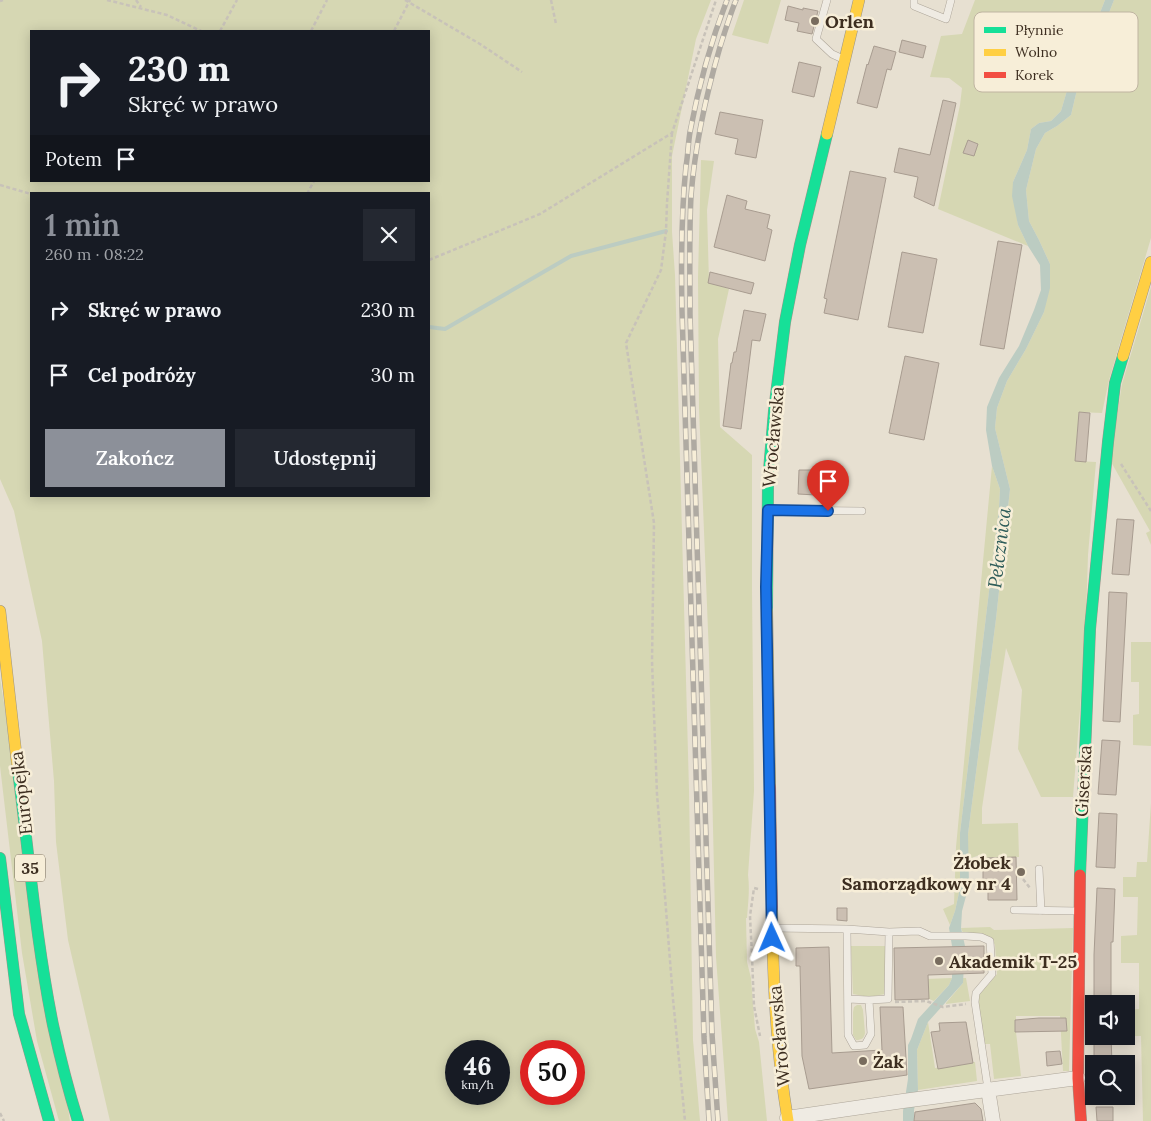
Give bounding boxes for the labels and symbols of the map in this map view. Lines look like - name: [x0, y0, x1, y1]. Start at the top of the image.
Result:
- place label: Orlen: [825, 10, 875, 33]
- legend: [974, 12, 1138, 92]
- marker: Orlen: [809, 15, 821, 27]
- text: Płynnie: [1015, 21, 1064, 39]
- text: Wolno: [1015, 43, 1057, 61]
- text: Korek: [1015, 66, 1054, 84]
- street label: Wrocławska: [757, 386, 789, 488]
- pin: [807, 460, 849, 511]
- water label: Pełcznica: [982, 506, 1016, 590]
- street label: Giserska: [1070, 744, 1096, 818]
- street label: Europejka: [4, 750, 38, 836]
- place label: Żłobek Samorządkowy nr 4: [842, 851, 1011, 895]
- road number: 35: [15, 854, 45, 881]
- marker: Żłobek Samorządkowy nr 4: [1015, 866, 1027, 878]
- position arrow: [745, 911, 797, 963]
- place label: Akademik T-25: [949, 950, 1077, 973]
- marker: Akademik T-25: [933, 955, 945, 967]
- street label: Wrocławska: [763, 985, 795, 1087]
- speed limit sign: 50: [520, 1040, 585, 1105]
- place label: Żak: [873, 1050, 904, 1073]
- marker: Żak: [857, 1055, 869, 1067]

